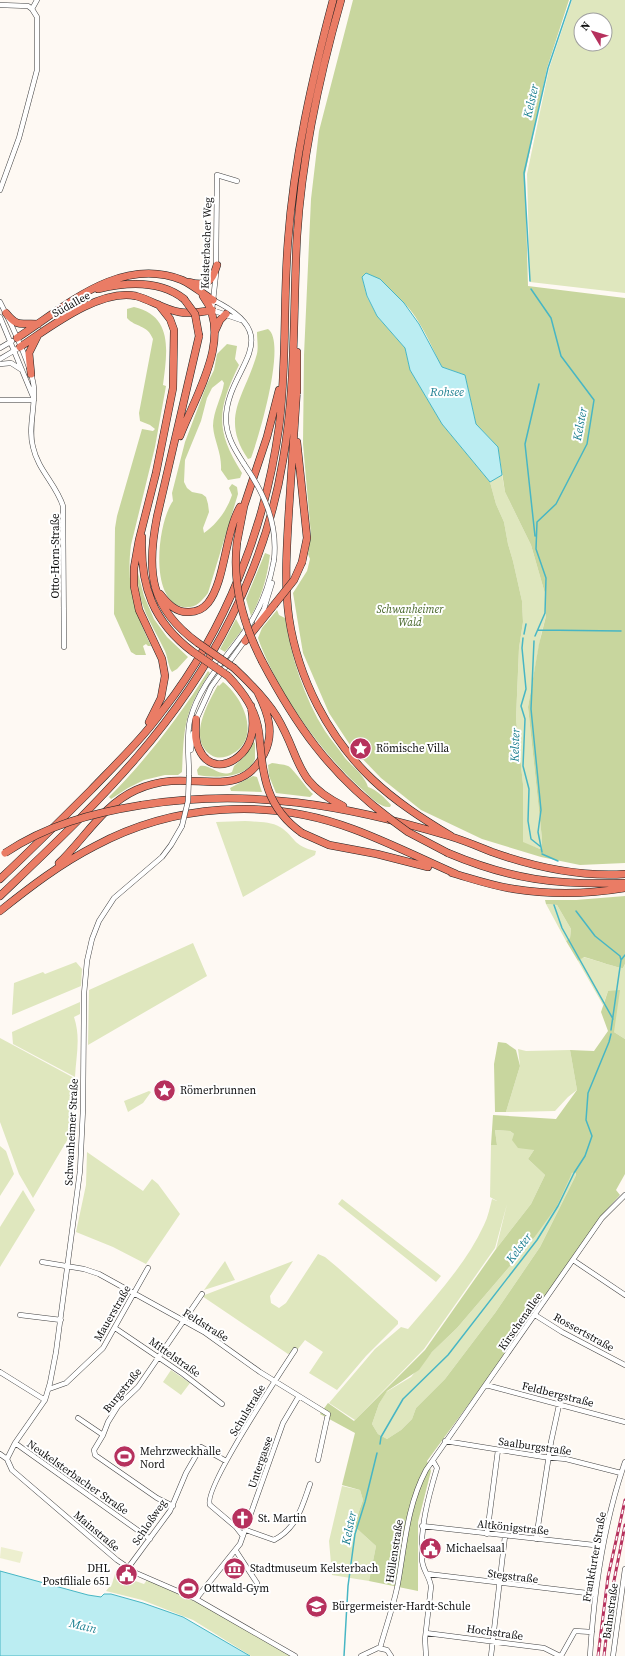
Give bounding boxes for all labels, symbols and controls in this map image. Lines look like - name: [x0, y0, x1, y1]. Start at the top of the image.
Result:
- north arrow: [573, 12, 613, 52]
- text: N: [577, 18, 594, 34]
- water label: Kelster: [519, 82, 543, 120]
- street label: Kelsterbacher Weg: [197, 197, 216, 289]
- street label: Südallee: [50, 288, 93, 321]
- water label: Rohsee: [429, 384, 464, 400]
- water label: Kelster: [569, 405, 591, 443]
- street label: Otto-Horn-Straße: [48, 513, 63, 599]
- park label: Schwanheimer Wald: [377, 602, 444, 630]
- water label: Kelster: [506, 727, 524, 763]
- place icon: Römische Villa: [348, 735, 374, 761]
- place label: Römische Villa: [376, 741, 450, 756]
- place icon: Römerbrunnen: [151, 1077, 177, 1103]
- street label: Schwanheimer Straße: [61, 1078, 82, 1186]
- place label: Römerbrunnen: [180, 1083, 256, 1098]
- water label: Kelster: [502, 1229, 536, 1267]
- street label: Mauerstraße: [90, 1282, 135, 1344]
- street label: Kirschenallee: [495, 1289, 546, 1353]
- street label: Feldstraße: [180, 1305, 232, 1346]
- street label: Rossertstraße: [551, 1310, 617, 1355]
- street label: Mittelstraße: [146, 1334, 204, 1381]
- street label: Burgstraße: [100, 1364, 145, 1416]
- street label: Feldbergstraße: [520, 1378, 596, 1411]
- street label: Schulstraße: [226, 1381, 269, 1439]
- street label: Untergasse: [245, 1434, 277, 1490]
- street label: Saalburgstraße: [497, 1434, 573, 1459]
- street label: Neukelsterbacher Straße: [24, 1437, 132, 1518]
- sports icon: Mehrzweckhalle Nord: [111, 1444, 137, 1470]
- place label: Mehrzweckhalle Nord: [140, 1444, 221, 1472]
- street label: Schloßweg: [129, 1496, 170, 1548]
- church icon: St. Martin: [230, 1505, 256, 1531]
- street label: Mainstraße: [70, 1508, 123, 1555]
- water label: Kelster: [337, 1509, 361, 1547]
- street label: Frankfurter Straße: [579, 1510, 610, 1604]
- place label: St. Martin: [258, 1511, 307, 1526]
- street label: Altkönigstraße: [476, 1516, 550, 1539]
- street label: Höllenstraße: [382, 1518, 407, 1584]
- public building icon: Michaelsaal: [418, 1535, 444, 1561]
- place label: Michaelsaal: [446, 1541, 505, 1556]
- museum icon: Stadtmuseum Kelsterbach: [222, 1555, 248, 1581]
- place label: DHL Postfiliale 651: [43, 1561, 110, 1589]
- public building icon: DHL Postfiliale 651: [113, 1561, 139, 1587]
- place label: Stadtmuseum Kelsterbach: [250, 1561, 379, 1576]
- street label: Stegstraße: [487, 1566, 540, 1587]
- sports icon: Ottwald-Gym: [176, 1575, 202, 1601]
- place label: Ottwald-Gym: [204, 1581, 269, 1596]
- street label: Bahnstraße: [599, 1582, 622, 1640]
- school or university icon: Bürgermeister-Hardt-Schule: [303, 1593, 329, 1619]
- place label: Bürgermeister-Hardt-Schule: [332, 1599, 471, 1614]
- water label: Main: [67, 1615, 98, 1637]
- street label: Hochstraße: [466, 1621, 525, 1644]

